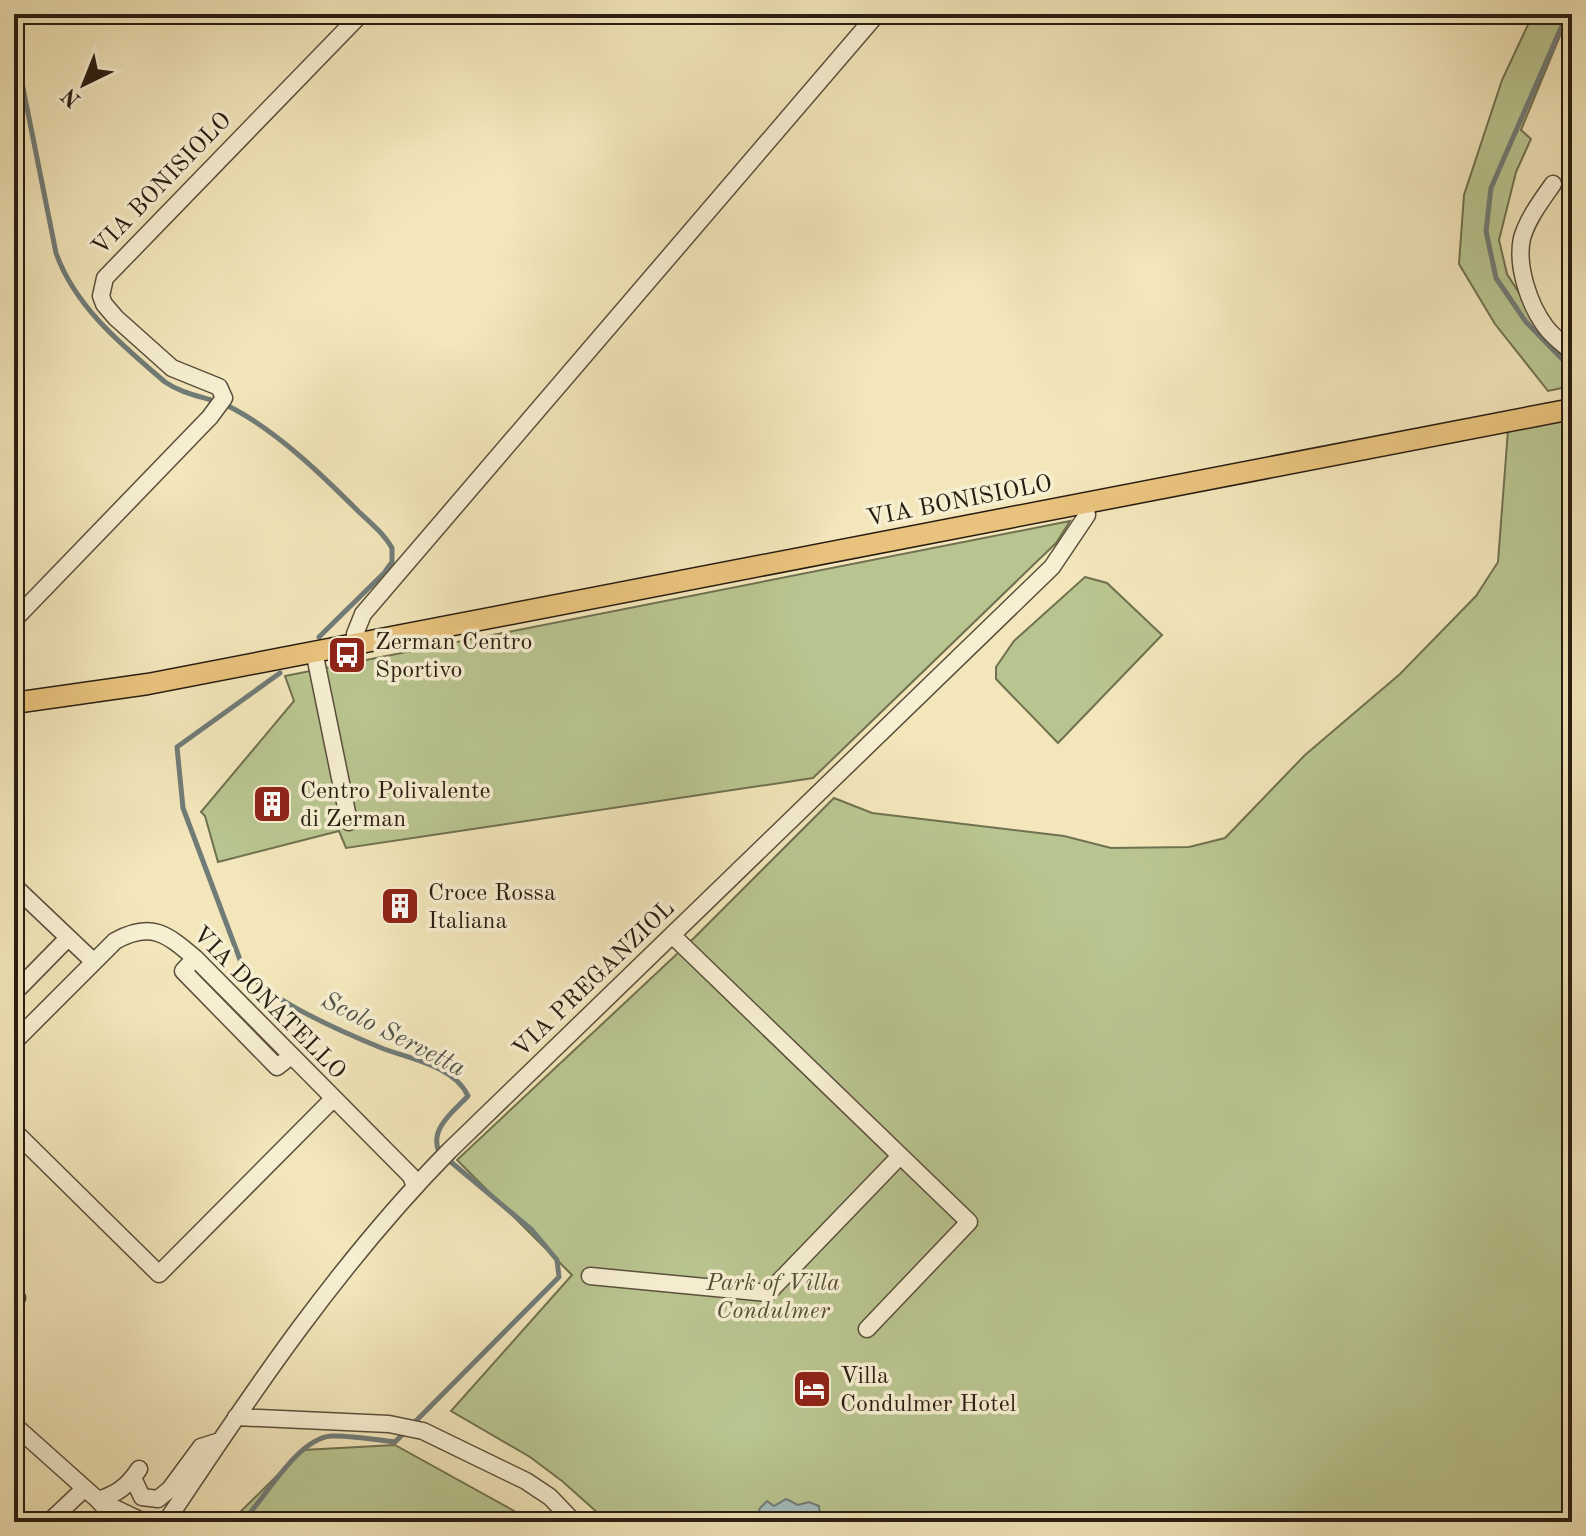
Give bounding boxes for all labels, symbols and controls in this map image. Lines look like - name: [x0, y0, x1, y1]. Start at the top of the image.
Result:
- north arrow: [44, 44, 124, 124]
- text: N: [58, 83, 85, 111]
- street label: VIA BONISIOLO: [88, 108, 236, 260]
- street label: VIA BONISIOLO: [865, 472, 1054, 532]
- place label: Zerman Centro Sportivo: [375, 631, 532, 683]
- bus stop icon: Zerman Centro Sportivo: [326, 634, 368, 676]
- place label: Centro Polivalente di Zerman: [300, 780, 491, 832]
- building icon: Centro Polivalente di Zerman: [251, 783, 293, 825]
- place label: Croce Rossa Italiana: [428, 882, 556, 934]
- building icon: Croce Rossa Italiana: [379, 885, 421, 927]
- street label: VIA PREGANZIOL: [509, 896, 680, 1063]
- street label: VIA DONATELLO: [188, 922, 350, 1084]
- water label: Scolo Servetta: [317, 987, 469, 1082]
- park label: Park of Villa Condulmer: [705, 1272, 840, 1324]
- place label: Villa Condulmer Hotel: [840, 1365, 1016, 1417]
- hotel icon: Villa Condulmer Hotel: [791, 1368, 833, 1410]

